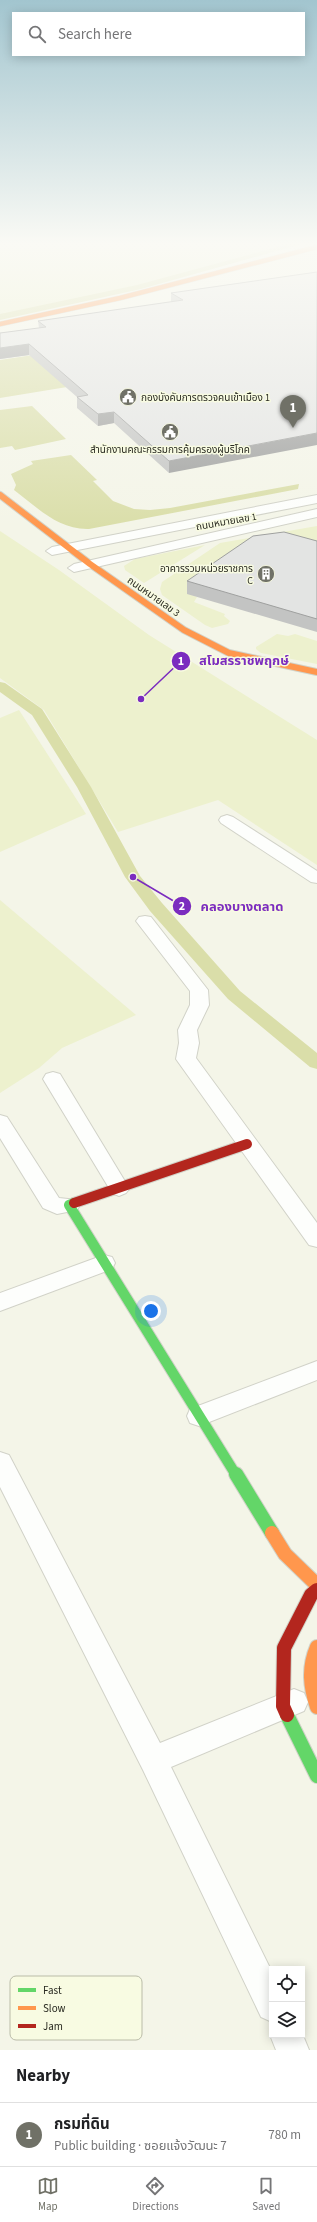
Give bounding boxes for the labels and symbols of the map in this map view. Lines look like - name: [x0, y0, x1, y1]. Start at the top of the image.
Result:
- public building icon: กองบังคับการตรวจคนเข้าเมือง 1: [118, 387, 138, 407]
- place label: กองบังคับการตรวจคนเข้าเมือง 1: [141, 391, 270, 405]
- pin: 1: [280, 395, 306, 428]
- public building icon: สำนักงานคณะกรรมการคุ้มครองผู้บริโภค: [160, 422, 180, 442]
- place label: สำนักงานคณะกรรมการคุ้มครองผู้บริโภค: [90, 443, 250, 457]
- street label: ถนนหมายเลข 1: [195, 510, 258, 534]
- place label: อาคารรวมหน่วยราชการ C: [160, 562, 253, 588]
- building icon: อาคารรวมหน่วยราชการ C: [256, 564, 276, 584]
- street label: ถนนหมายเลข 3: [124, 574, 183, 620]
- callout: สโมสรราชพฤกษ์: [171, 648, 297, 673]
- text: สโมสรราชพฤกษ์: [199, 652, 289, 670]
- text: 1: [178, 653, 184, 670]
- callout: คลองบางตลาด: [172, 894, 291, 919]
- text: 2: [179, 898, 185, 915]
- text: คลองบางตลาด: [201, 898, 283, 916]
- your location: [141, 1301, 161, 1321]
- legend: [10, 1976, 142, 2040]
- text: Fast: [43, 1983, 62, 1998]
- text: Slow: [43, 2001, 66, 2016]
- text: Jam: [43, 2019, 63, 2034]

